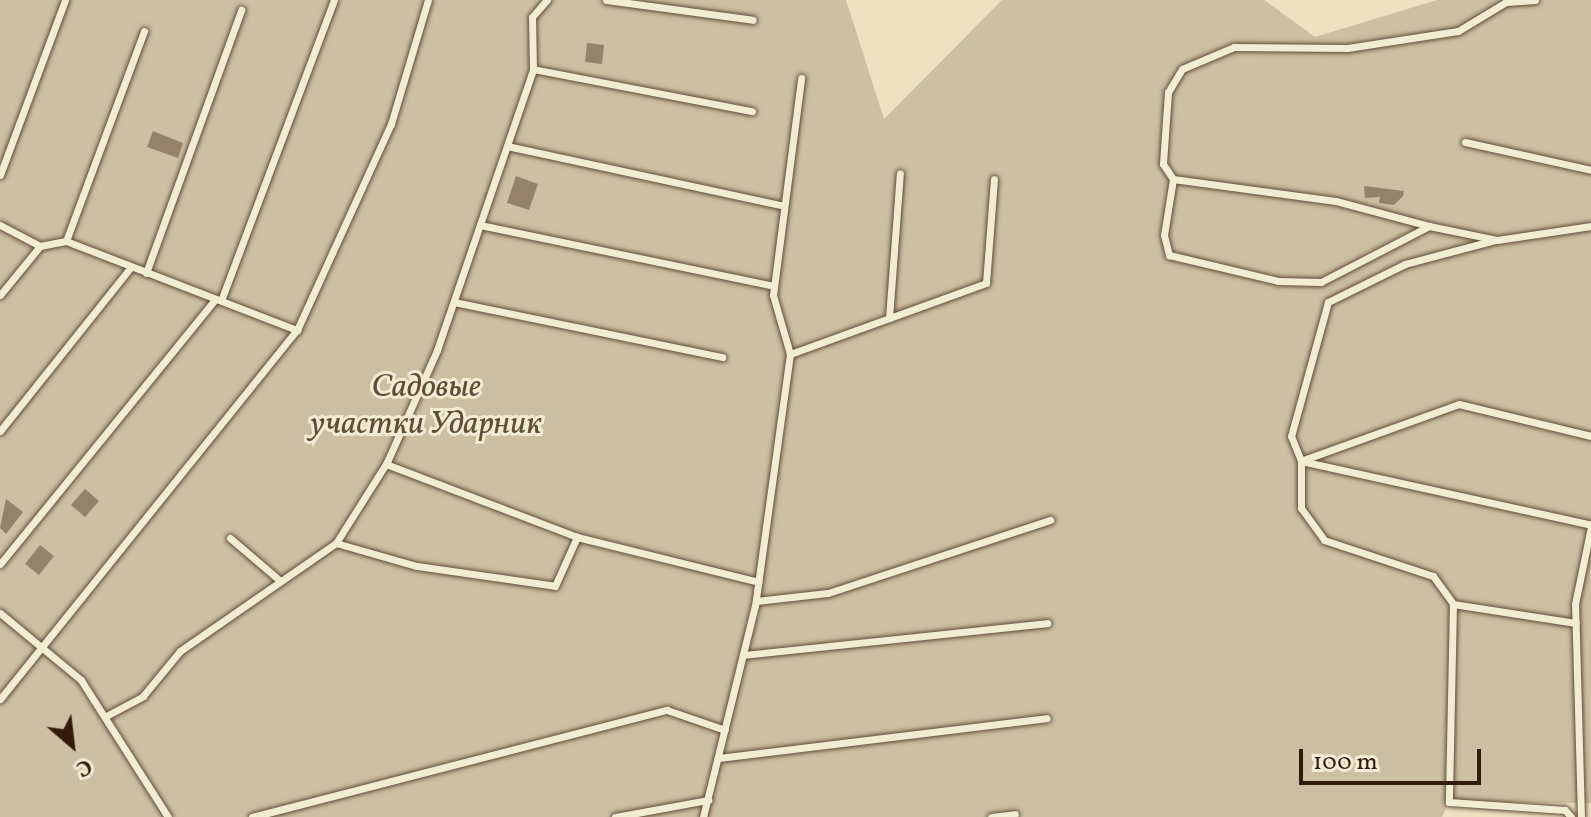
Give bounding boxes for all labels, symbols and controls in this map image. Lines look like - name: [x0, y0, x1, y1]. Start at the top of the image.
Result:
- park label: Садовые участки Ударник: [311, 370, 541, 445]
- north arrow: [32, 705, 112, 785]
- scale bar: [1303, 733, 1485, 783]
- text: 100 m: [1313, 746, 1378, 780]
- text: С: [70, 750, 97, 784]

